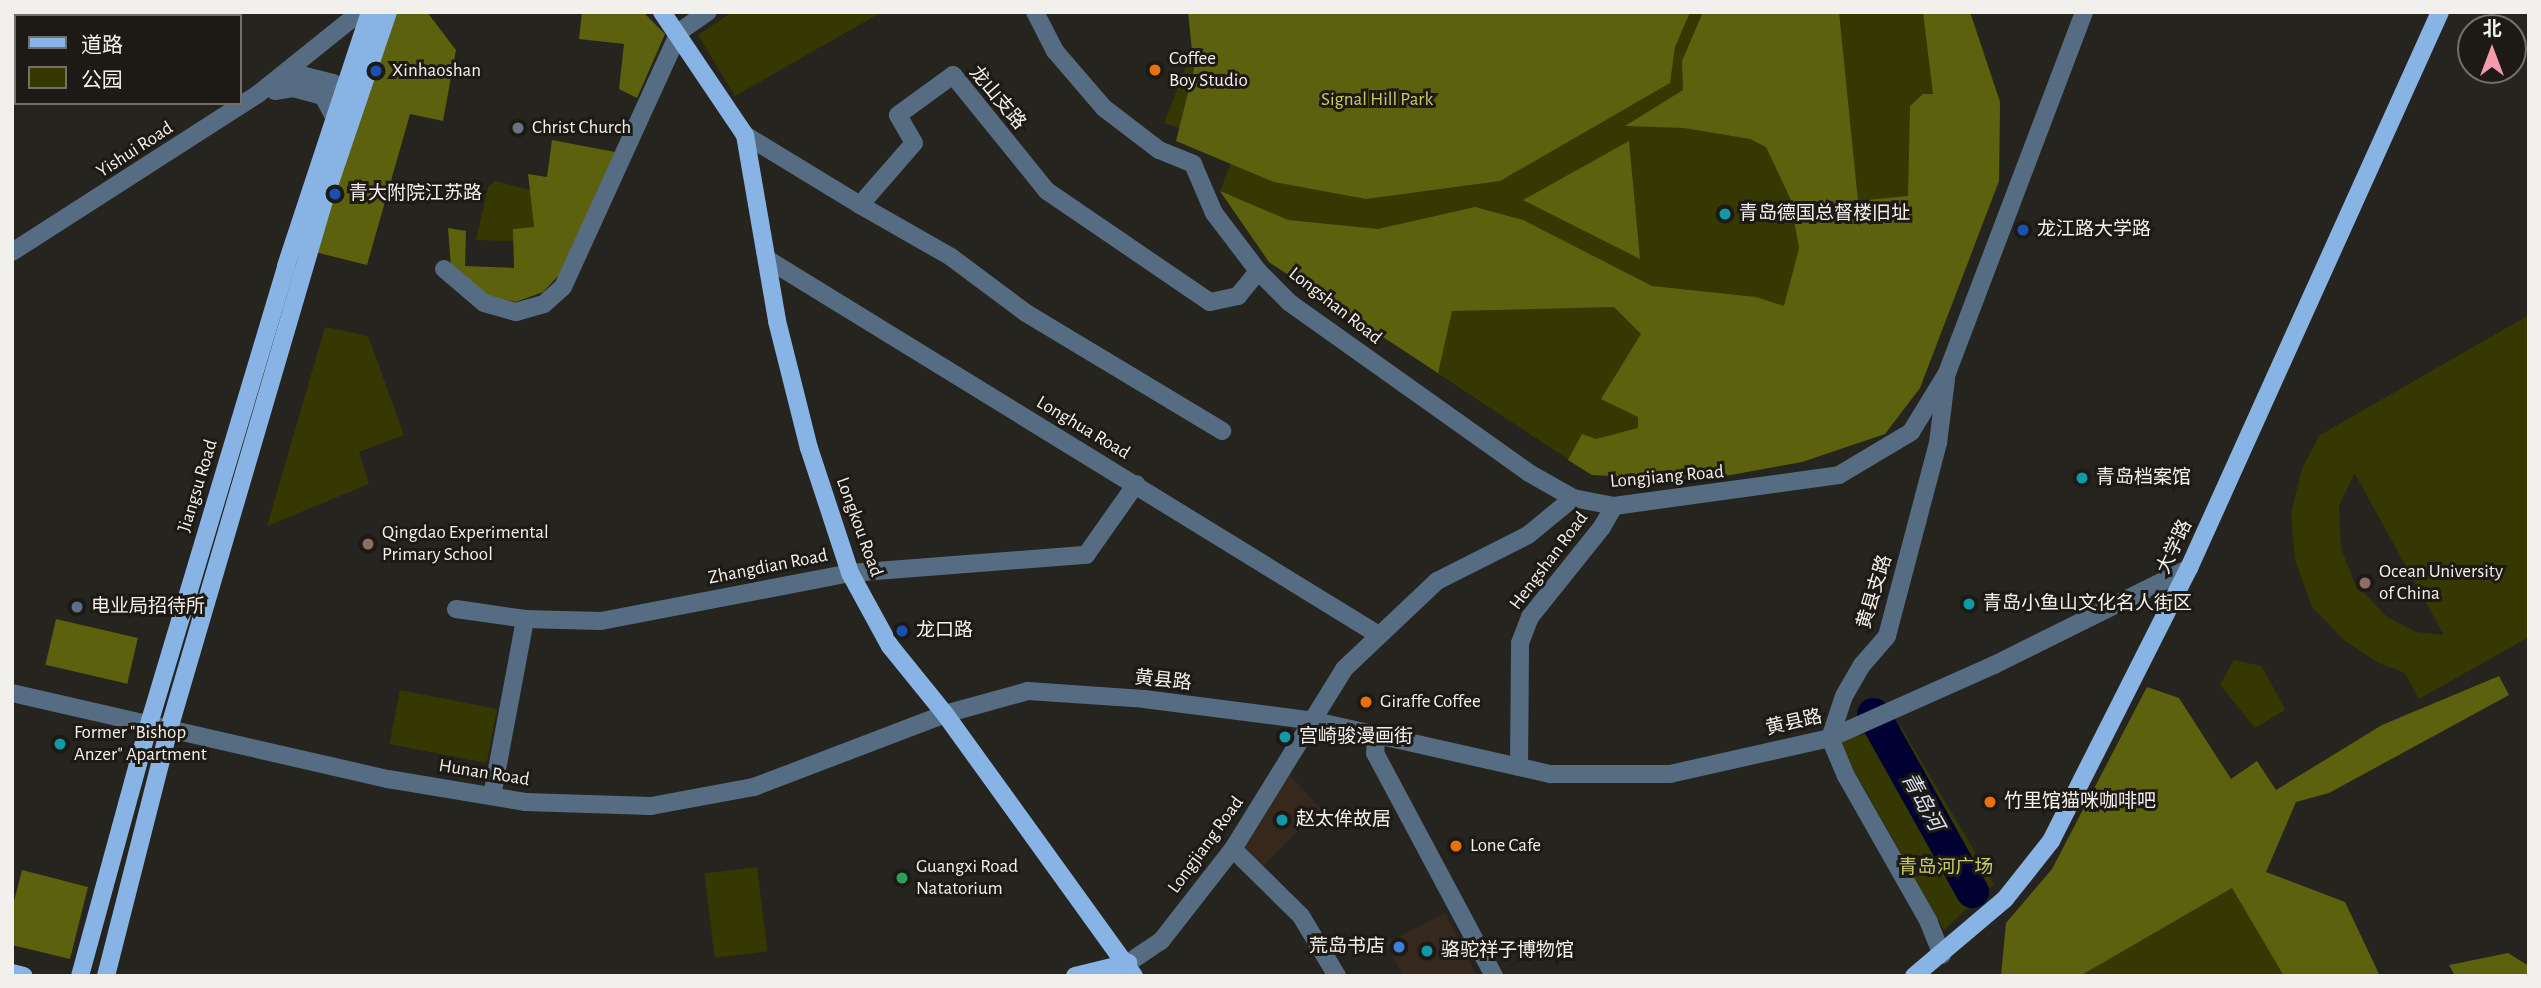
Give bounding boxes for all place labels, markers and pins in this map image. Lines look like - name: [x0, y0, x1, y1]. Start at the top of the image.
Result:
- place label: Coffee Boy Studio: [1169, 48, 1248, 92]
- place label: Xinhaoshan: [392, 60, 481, 82]
- marker: Xinhaoshan: [366, 61, 386, 81]
- marker: Coffee Boy Studio: [1147, 62, 1163, 78]
- place label: Christ Church: [532, 117, 631, 139]
- marker: Christ Church: [510, 120, 526, 136]
- place label: 青大附院江苏路: [349, 183, 482, 205]
- marker: 青大附院江苏路: [327, 186, 343, 202]
- place label: 青岛德国总督楼旧址: [1739, 203, 1910, 225]
- marker: 青岛德国总督楼旧址: [1717, 206, 1733, 222]
- place label: 龙江路大学路: [2037, 219, 2151, 241]
- marker: 龙江路大学路: [2015, 222, 2031, 238]
- place label: 青岛档案馆: [2096, 467, 2191, 489]
- marker: 青岛档案馆: [2074, 470, 2090, 486]
- place label: Qingdao Experimental Primary School: [382, 522, 549, 566]
- marker: Qingdao Experimental Primary School: [360, 536, 376, 552]
- place label: Ocean University of China: [2379, 561, 2503, 605]
- marker: Ocean University of China: [2357, 575, 2373, 591]
- place label: 青岛小鱼山文化名人街区: [1983, 593, 2192, 615]
- place label: 电业局招待所: [91, 596, 205, 618]
- marker: 青岛小鱼山文化名人街区: [1961, 596, 1977, 612]
- marker: 电业局招待所: [69, 599, 85, 615]
- place label: 龙口路: [916, 620, 973, 642]
- marker: 龙口路: [894, 623, 910, 639]
- place label: Giraffe Coffee: [1380, 691, 1481, 713]
- marker: Giraffe Coffee: [1358, 694, 1374, 710]
- place label: Former "Bishop Anzer" Apartment: [74, 722, 207, 766]
- place label: 宫崎骏漫画街: [1299, 726, 1413, 748]
- marker: 宫崎骏漫画街: [1277, 729, 1293, 745]
- marker: Former "Bishop Anzer" Apartment: [52, 736, 68, 752]
- place label: 竹里馆猫咪咖啡吧: [2004, 791, 2156, 813]
- marker: 竹里馆猫咪咖啡吧: [1982, 794, 1998, 810]
- place label: 赵太侔故居: [1296, 809, 1391, 831]
- marker: 赵太侔故居: [1274, 812, 1290, 828]
- place label: Lone Cafe: [1470, 835, 1541, 857]
- marker: Lone Cafe: [1448, 838, 1464, 854]
- place label: Guangxi Road Natatorium: [916, 856, 1018, 900]
- marker: Guangxi Road Natatorium: [894, 870, 910, 886]
- place label: 荒岛书店: [1309, 936, 1385, 958]
- marker: 荒岛书店: [1391, 939, 1407, 955]
- place label: 骆驼祥子博物馆: [1441, 940, 1574, 962]
- marker: 骆驼祥子博物馆: [1419, 943, 1435, 959]

